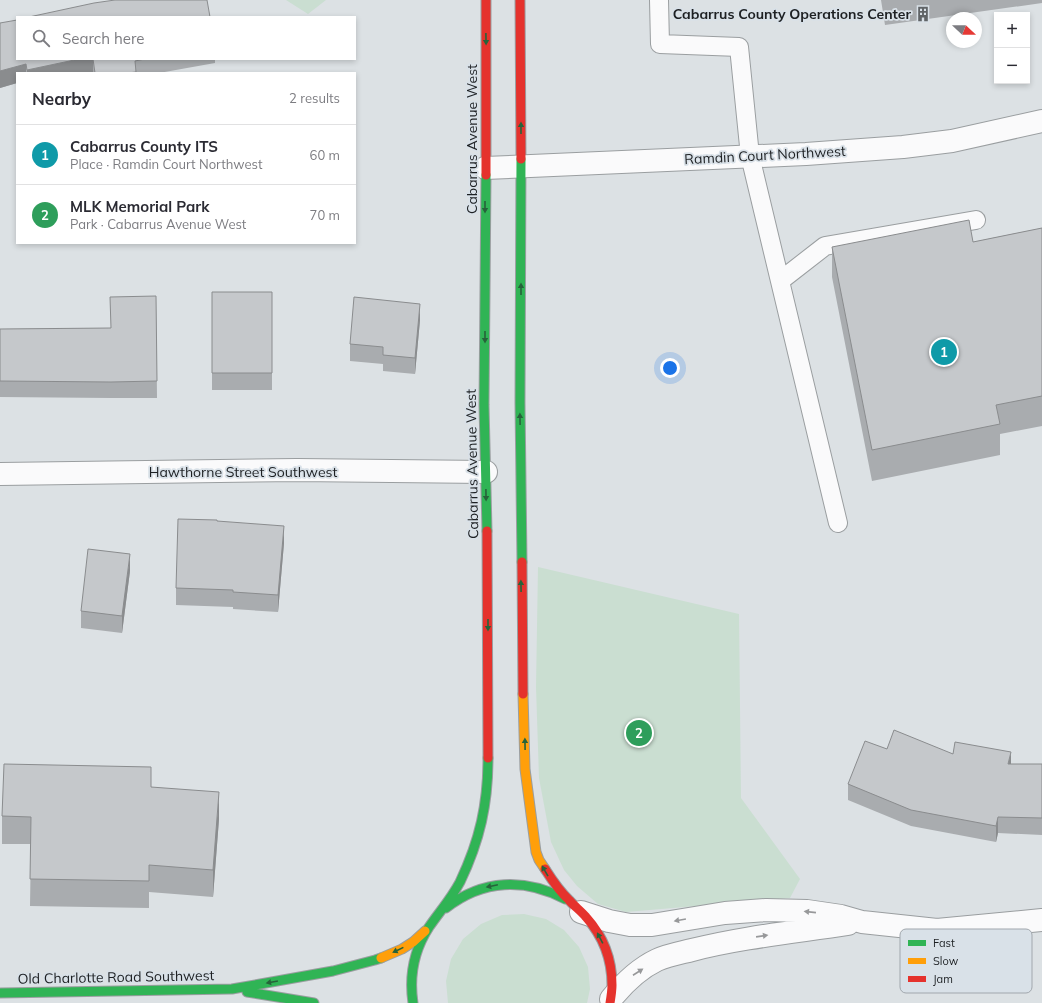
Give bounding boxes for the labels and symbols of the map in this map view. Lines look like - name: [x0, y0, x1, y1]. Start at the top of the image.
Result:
- place label: Cabarrus County Operations Center: [673, 5, 911, 23]
- building icon: Cabarrus County Operations Center: [914, 5, 932, 23]
- north arrow: [946, 12, 982, 48]
- one-way arrow: [483, 33, 489, 46]
- street label: Cabarrus Avenue West: [463, 64, 481, 214]
- one-way arrow: [518, 121, 524, 134]
- street label: Ramdin Court Northwest: [684, 142, 846, 168]
- one-way arrow: [482, 201, 488, 214]
- one-way arrow: [517, 283, 524, 295]
- one-way arrow: [482, 331, 488, 344]
- pin: 1: [931, 337, 957, 367]
- your location: [660, 358, 680, 378]
- street label: Cabarrus Avenue West: [462, 389, 482, 539]
- one-way arrow: [517, 412, 523, 425]
- street label: Hawthorne Street Southwest: [149, 463, 337, 481]
- one-way arrow: [483, 489, 489, 502]
- one-way arrow: [518, 579, 524, 592]
- one-way arrow: [485, 619, 491, 632]
- pin: 2: [626, 718, 652, 748]
- one-way arrow: [521, 738, 528, 750]
- one-way arrow: [542, 865, 549, 877]
- one-way arrow: [486, 883, 498, 889]
- one-way arrow: [804, 909, 816, 915]
- one-way arrow: [674, 917, 686, 923]
- legend: [900, 929, 1032, 993]
- one-way arrow: [597, 932, 604, 944]
- one-way arrow: [756, 933, 768, 939]
- text: Fast: [933, 936, 955, 950]
- one-way arrow: [392, 947, 403, 953]
- text: Slow: [933, 954, 959, 968]
- street label: Old Charlotte Road Southwest: [17, 966, 215, 988]
- one-way arrow: [632, 968, 644, 975]
- text: Jam: [933, 972, 953, 986]
- one-way arrow: [266, 979, 278, 985]

